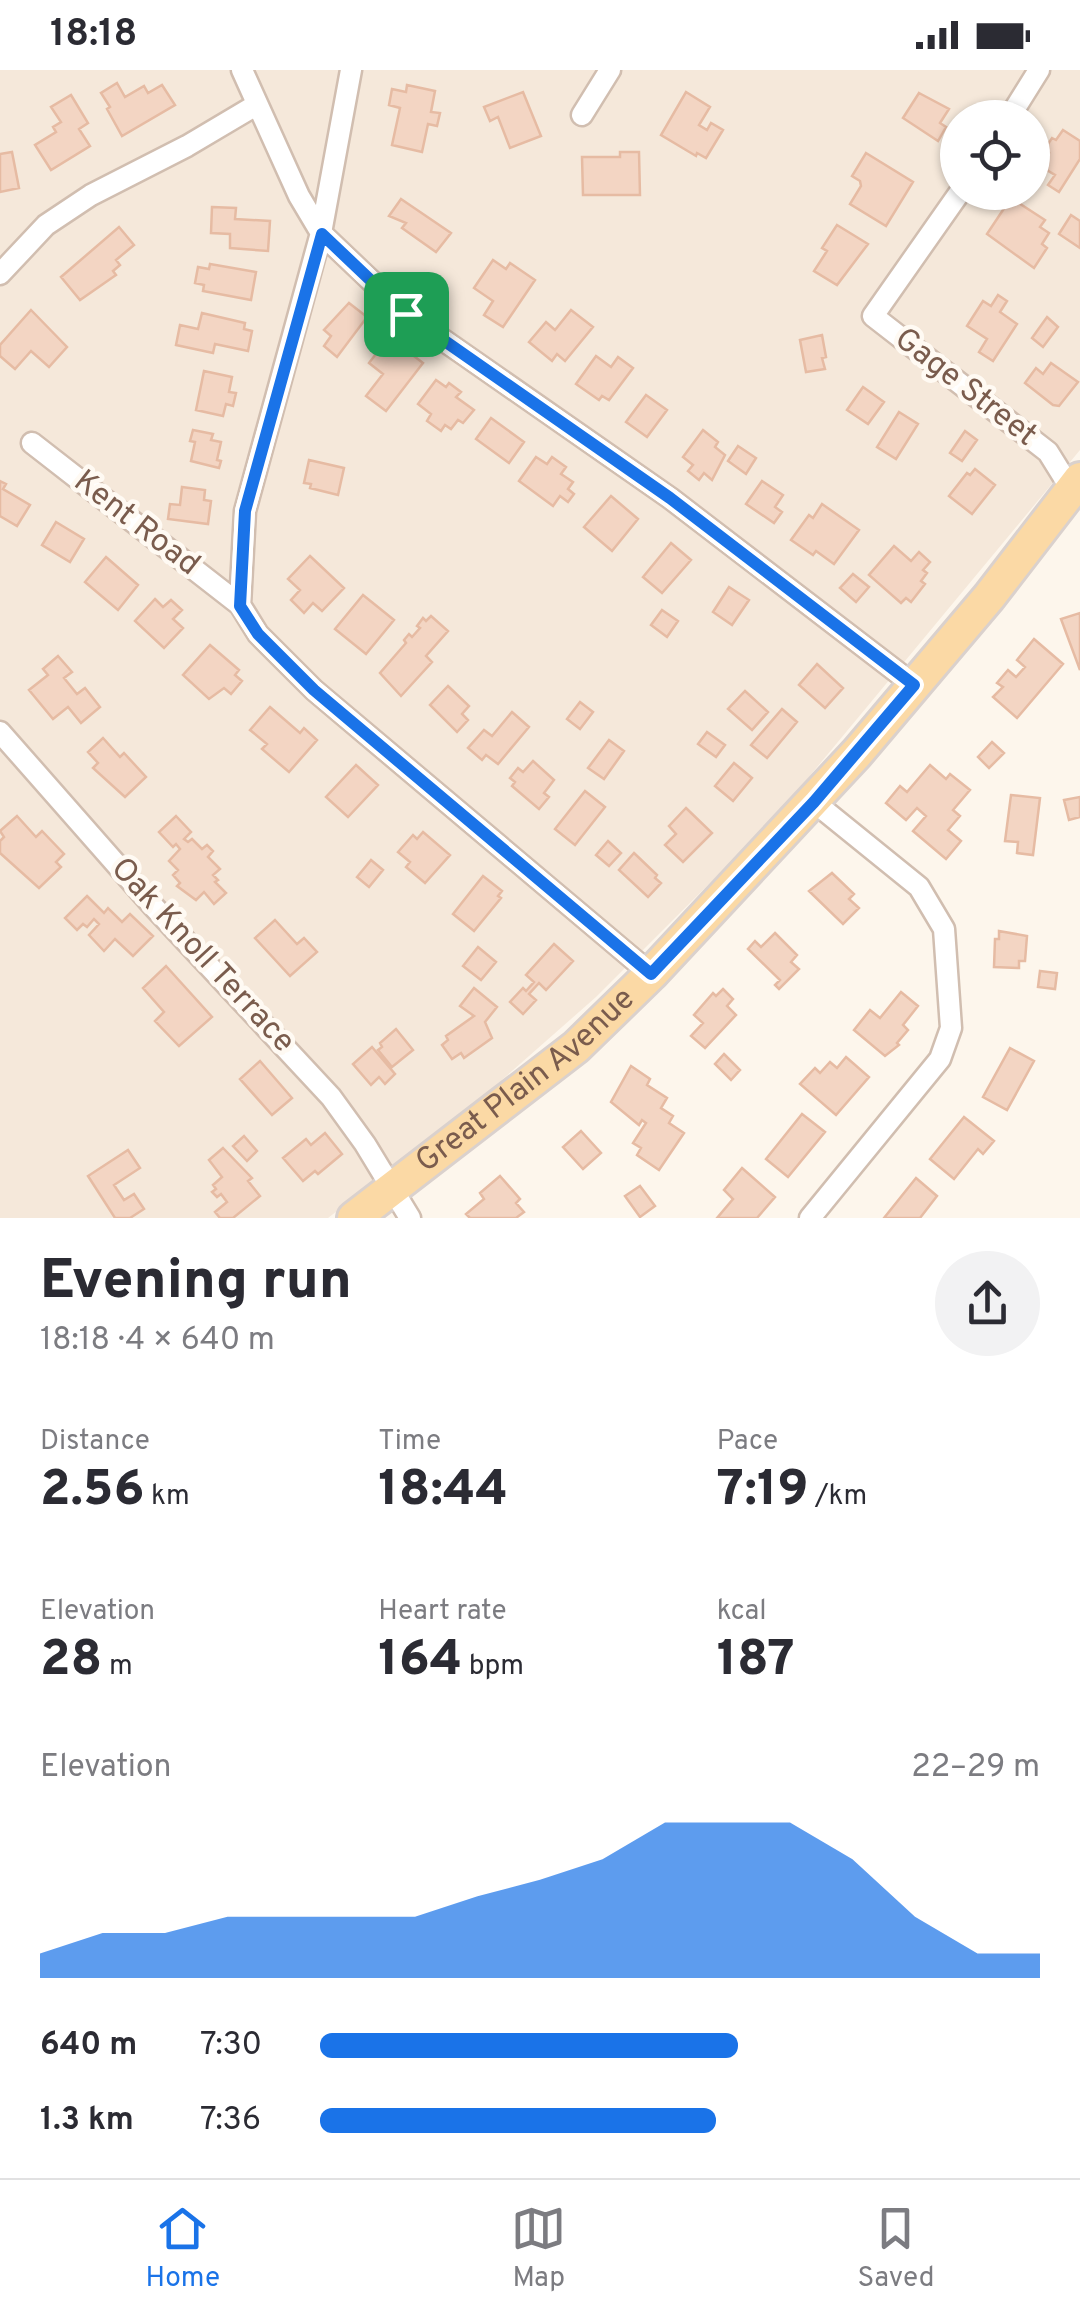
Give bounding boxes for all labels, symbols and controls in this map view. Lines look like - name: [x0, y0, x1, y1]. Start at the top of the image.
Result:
- text: 18:18: [50, 11, 137, 60]
- map controls: [940, 100, 1050, 210]
- button: locate: [940, 100, 1050, 210]
- pin: [364, 272, 449, 357]
- icon: arrive: [379, 287, 434, 342]
- street label: Gage Street: [886, 320, 1044, 456]
- street label: Kent Road: [65, 462, 207, 586]
- street label: Oak Knoll Terrace: [101, 850, 303, 1062]
- street label: Great Plain Avenue: [408, 980, 644, 1182]
- text: Evening run: [40, 1248, 352, 1318]
- button: share: [935, 1251, 1040, 1356]
- text: 18:18 · 4 × 640 m: [40, 1321, 275, 1361]
- text: Distance: [40, 1424, 150, 1460]
- text: Time: [378, 1424, 441, 1460]
- text: Pace: [717, 1424, 778, 1460]
- text: 2.56: [40, 1460, 144, 1523]
- text: 18:44: [378, 1460, 508, 1523]
- text: 7:19: [717, 1460, 808, 1523]
- text: km: [144, 1479, 190, 1515]
- text: /km: [808, 1479, 867, 1515]
- text: Elevation: [40, 1594, 155, 1630]
- text: Heart rate: [378, 1594, 506, 1630]
- text: kcal: [717, 1594, 766, 1630]
- text: 28: [40, 1630, 102, 1693]
- text: 164: [378, 1630, 462, 1693]
- text: 187: [717, 1630, 795, 1693]
- text: m: [102, 1649, 133, 1685]
- text: bpm: [462, 1649, 524, 1685]
- text: Elevation: [40, 1748, 172, 1788]
- text: 22–29 m: [911, 1748, 1040, 1788]
- text: 640 m: [40, 2026, 137, 2066]
- text: 7:30: [200, 2026, 262, 2066]
- text: 1.3 km: [40, 2101, 134, 2141]
- text: 7:36: [200, 2101, 261, 2141]
- tab: Home: [146, 2201, 220, 2297]
- tab: Map: [511, 2201, 566, 2297]
- tab: Saved: [857, 2201, 934, 2297]

